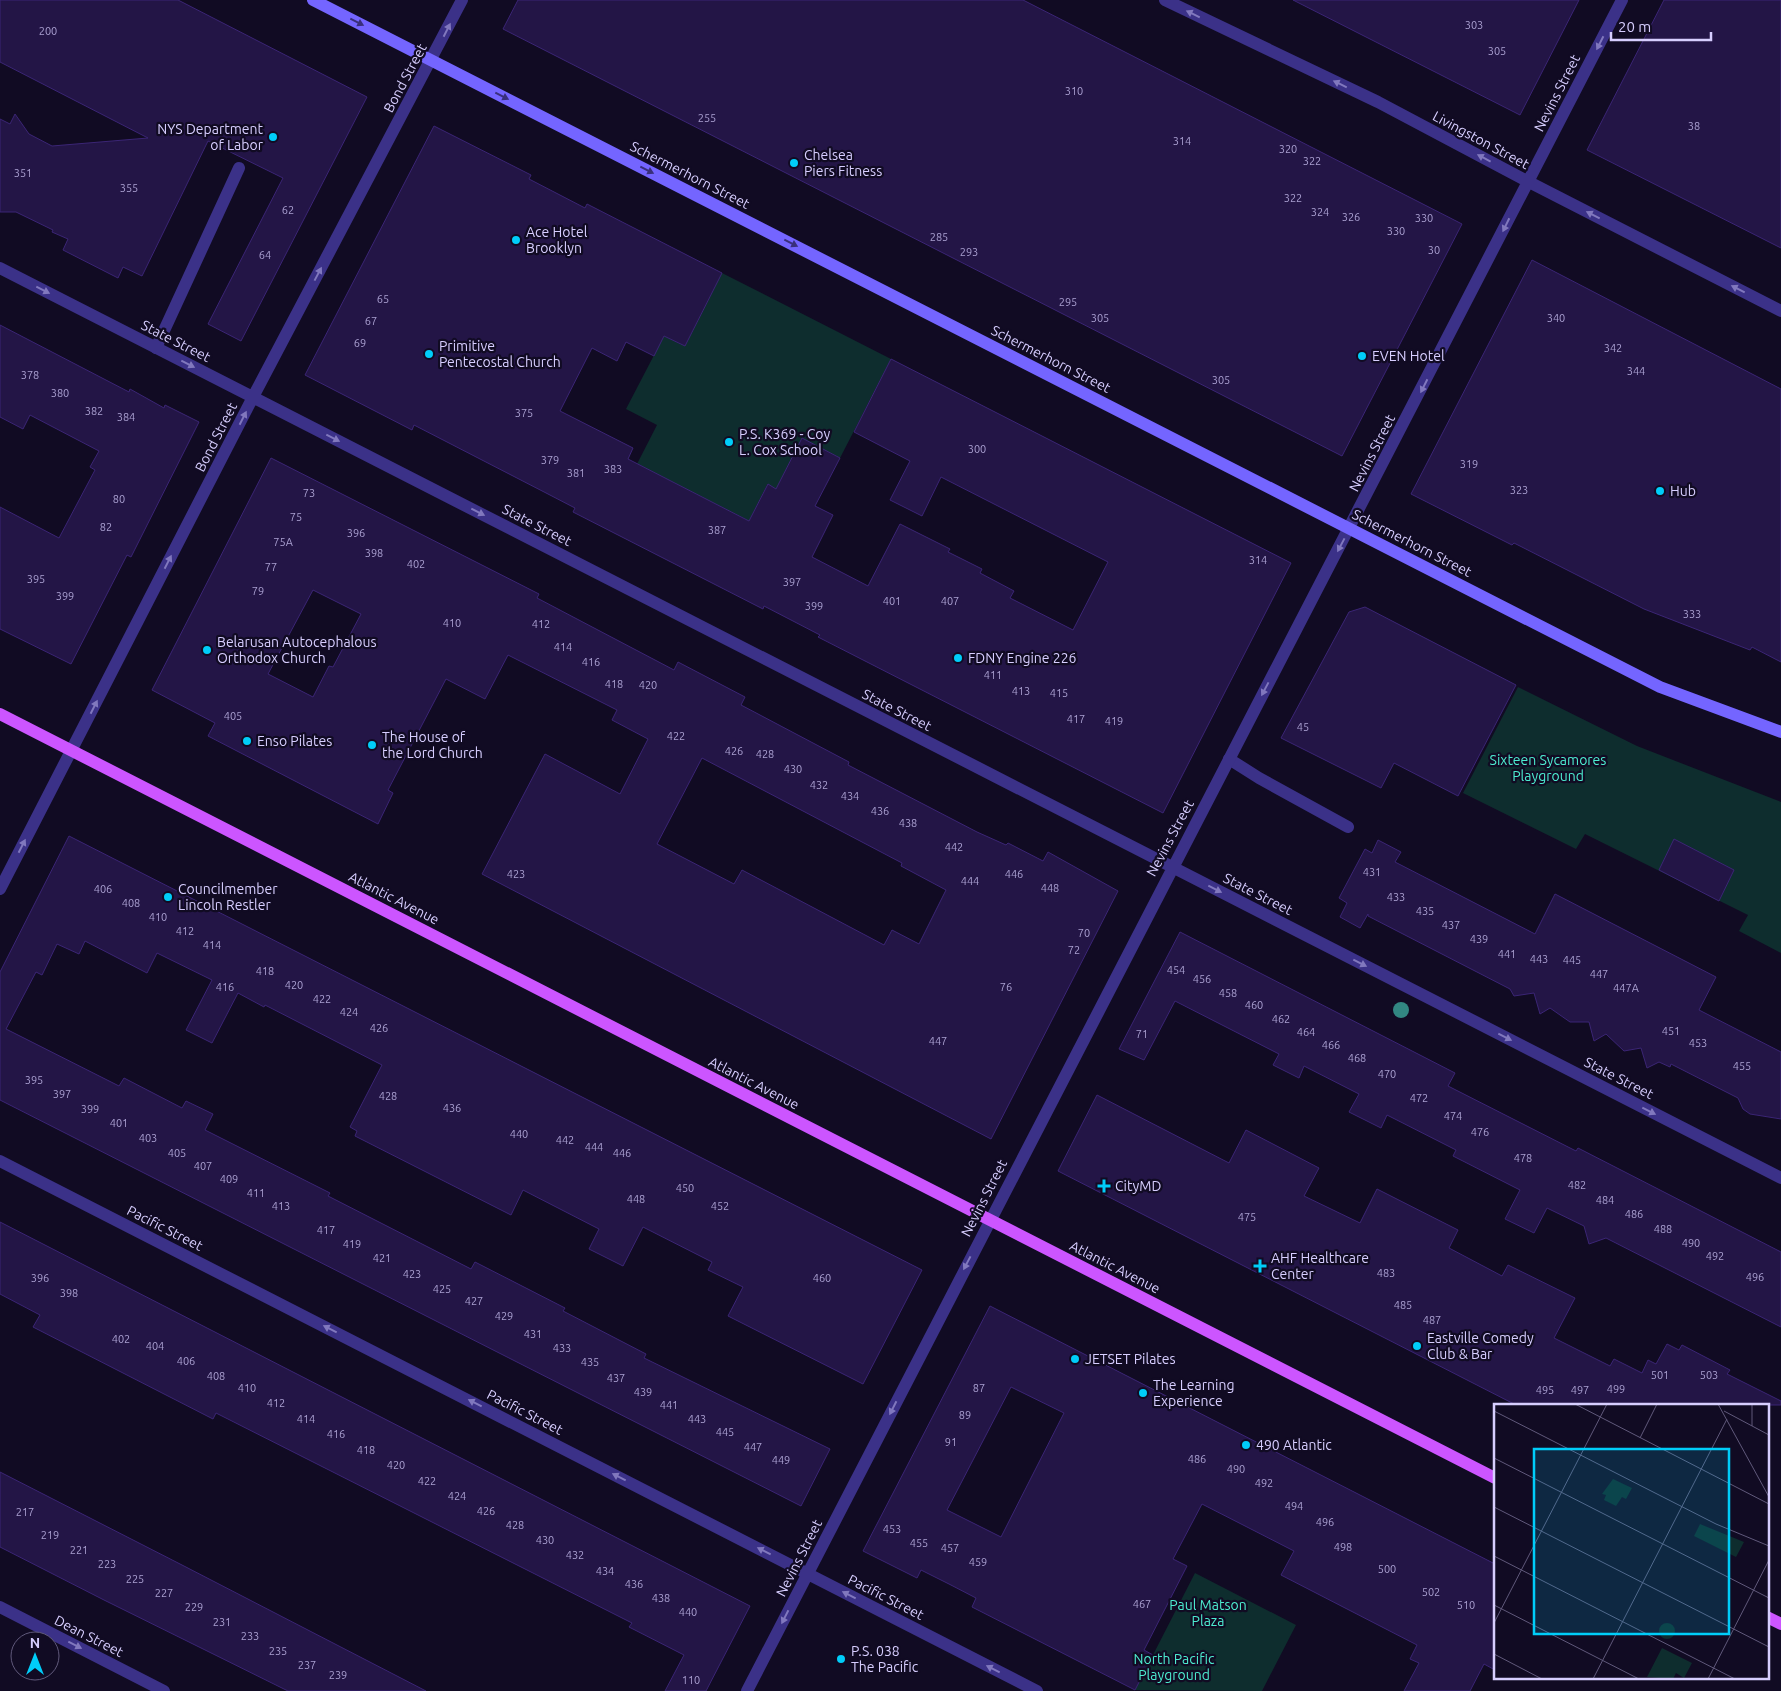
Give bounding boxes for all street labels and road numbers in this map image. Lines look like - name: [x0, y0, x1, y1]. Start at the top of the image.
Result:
- street label: Bond Street: [380, 40, 430, 115]
- street label: Nevins Street: [1531, 51, 1583, 134]
- street label: Livingston Street: [1430, 108, 1532, 172]
- street label: Schermerhorn Street: [628, 138, 753, 212]
- street label: State Street: [139, 317, 214, 365]
- street label: Schermerhorn Street: [989, 322, 1114, 396]
- street label: Bond Street: [192, 399, 241, 474]
- street label: Nevins Street: [1346, 411, 1398, 494]
- street label: State Street: [500, 501, 575, 549]
- street label: Schermerhorn Street: [1350, 506, 1475, 580]
- street label: State Street: [860, 686, 935, 734]
- street label: Nevins Street: [1143, 797, 1197, 879]
- street label: Atlantic Avenue: [346, 868, 442, 928]
- street label: State Street: [1221, 870, 1296, 918]
- street label: Atlantic Avenue: [706, 1053, 802, 1113]
- street label: State Street: [1582, 1054, 1657, 1102]
- street label: Nevins Street: [958, 1156, 1010, 1239]
- street label: Pacific Street: [124, 1202, 206, 1254]
- street label: Atlantic Avenue: [1067, 1237, 1163, 1297]
- street label: Pacific Street: [484, 1386, 566, 1438]
- street label: Nevins Street: [773, 1516, 825, 1599]
- street label: Pacific Street: [845, 1571, 927, 1623]
- street label: Dean Street: [52, 1612, 127, 1660]

